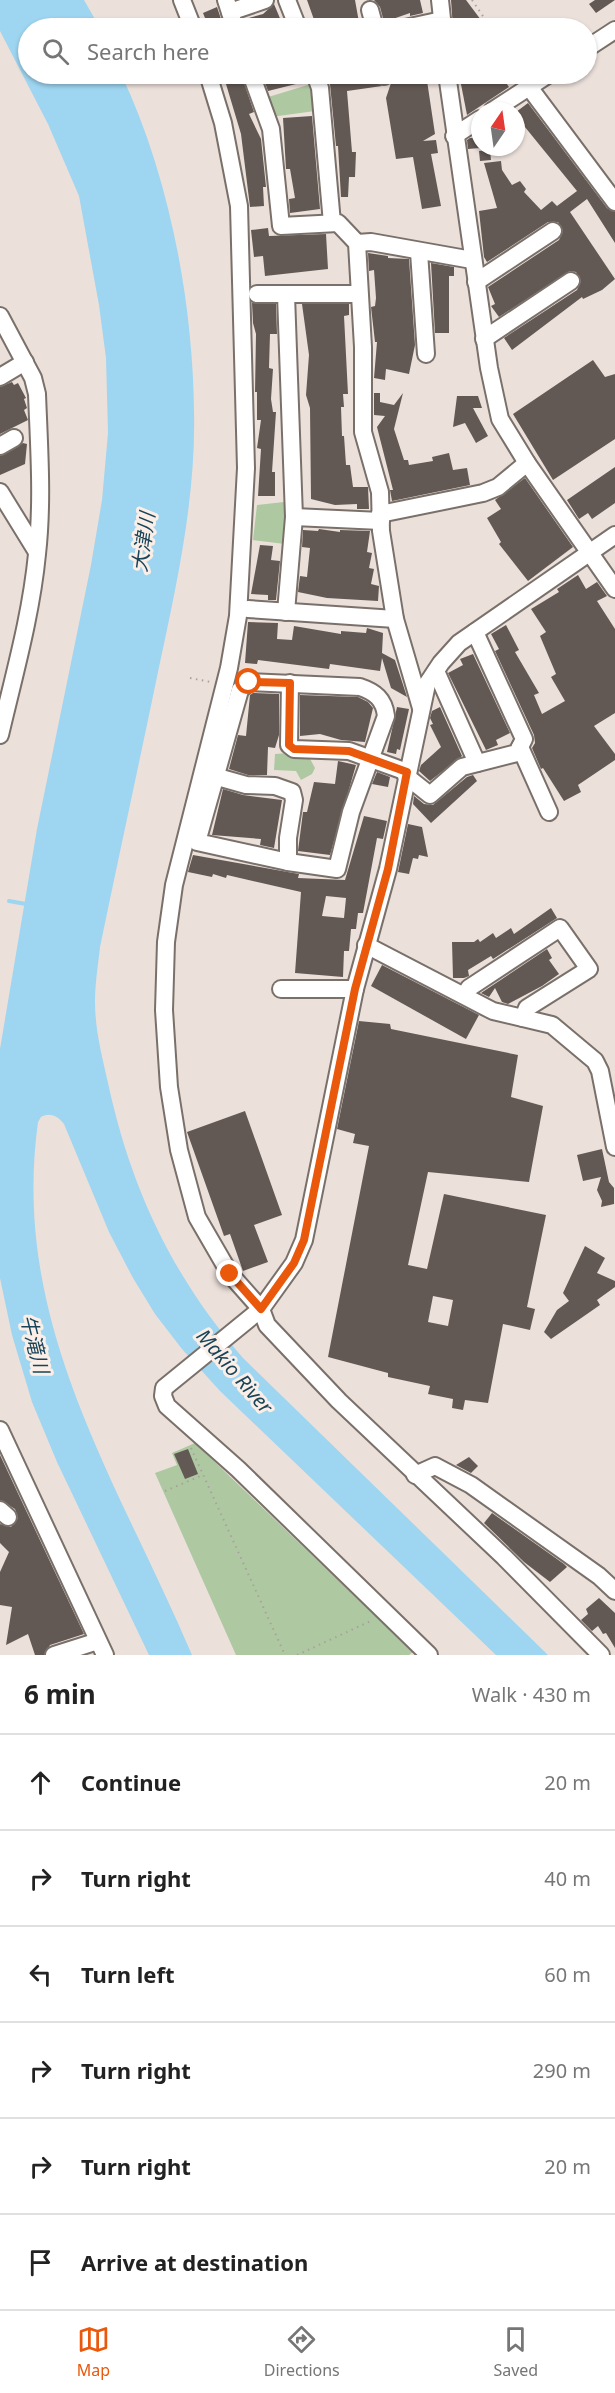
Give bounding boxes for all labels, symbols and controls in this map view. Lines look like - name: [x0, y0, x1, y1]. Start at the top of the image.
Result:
- search box: [18, 18, 597, 84]
- icon: search: [39, 35, 72, 68]
- text: Search here: [87, 36, 209, 66]
- north arrow: [471, 102, 525, 156]
- water label: 大津川: [125, 508, 161, 574]
- route start: [235, 668, 261, 694]
- route end: [216, 1260, 242, 1286]
- water label: 牛滝川: [15, 1312, 56, 1378]
- water label: Makio River: [191, 1323, 280, 1420]
- text: 6 min: [24, 1676, 96, 1712]
- text: Walk · 430 m: [472, 1681, 591, 1708]
- icon: ahead: [24, 1766, 57, 1799]
- text: Continue: [81, 1767, 181, 1797]
- text: 20 m: [544, 1769, 591, 1796]
- icon: right: [24, 1862, 57, 1895]
- text: Turn right: [81, 1863, 191, 1893]
- text: 40 m: [544, 1865, 591, 1892]
- icon: left: [24, 1958, 57, 1991]
- text: Turn left: [81, 1959, 175, 1989]
- text: 60 m: [544, 1961, 591, 1988]
- icon: right: [24, 2054, 57, 2087]
- text: Turn right: [81, 2055, 191, 2085]
- text: 290 m: [533, 2057, 591, 2084]
- icon: right: [24, 2150, 57, 2183]
- text: Turn right: [81, 2151, 191, 2181]
- text: 20 m: [544, 2153, 591, 2180]
- icon: arrive: [24, 2246, 57, 2279]
- text: Arrive at destination: [81, 2247, 308, 2277]
- tab: Map: [77, 2323, 110, 2381]
- tab: Directions: [264, 2323, 340, 2381]
- tab: Saved: [493, 2323, 538, 2381]

